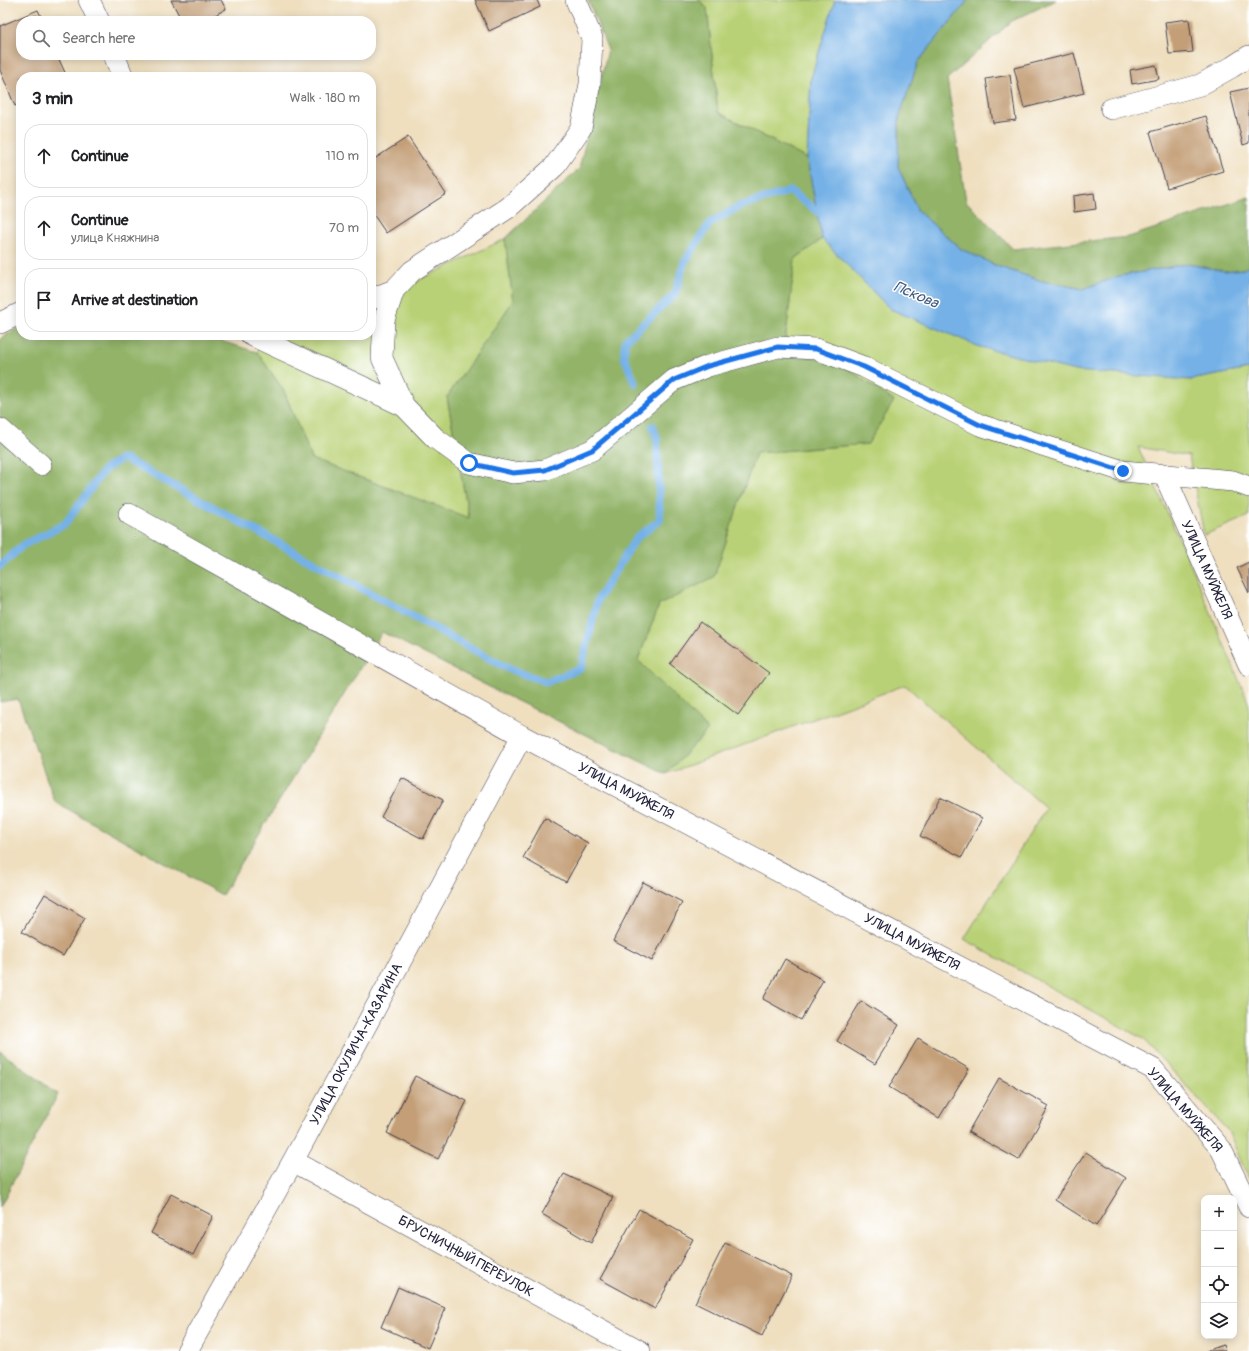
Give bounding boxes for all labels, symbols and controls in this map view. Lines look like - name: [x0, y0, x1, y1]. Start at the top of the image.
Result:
- search box: [16, 16, 376, 60]
- icon: search: [30, 27, 52, 49]
- text: Search here: [62, 29, 135, 48]
- text: 3 min: [32, 88, 73, 109]
- text: Walk · 180 m: [290, 90, 360, 106]
- icon: ahead: [33, 145, 55, 167]
- text: Continue: [71, 147, 129, 166]
- text: 110 m: [326, 148, 359, 164]
- text: Continue: [71, 211, 129, 230]
- icon: ahead: [33, 217, 55, 239]
- text: 70 m: [329, 220, 359, 236]
- text: улица Княжнина: [71, 230, 159, 246]
- water label: Пскова: [891, 277, 942, 313]
- icon: arrive: [33, 289, 55, 311]
- text: Arrive at destination: [71, 291, 198, 310]
- route start: [460, 454, 478, 472]
- route end: [1114, 462, 1132, 480]
- street label: УЛИЦА МУЙЖЕЛЯ: [1178, 518, 1236, 622]
- street label: УЛИЦА МУЙЖЕЛЯ: [575, 759, 677, 823]
- street label: УЛИЦА МУЙЖЕЛЯ: [861, 910, 963, 974]
- street label: УЛИЦА ОКУЛИЧА-КАЗАРИНА: [306, 960, 406, 1128]
- street label: УЛИЦА МУЙЖЕЛЯ: [1144, 1064, 1226, 1156]
- map controls: [1201, 1195, 1237, 1339]
- button: +: [1201, 1195, 1237, 1231]
- street label: БРУСНИЧНЫЙ ПЕРЕУЛОК: [395, 1212, 537, 1300]
- button: −: [1201, 1231, 1237, 1267]
- button: locate: [1201, 1267, 1237, 1303]
- button: layers: [1201, 1303, 1237, 1339]

